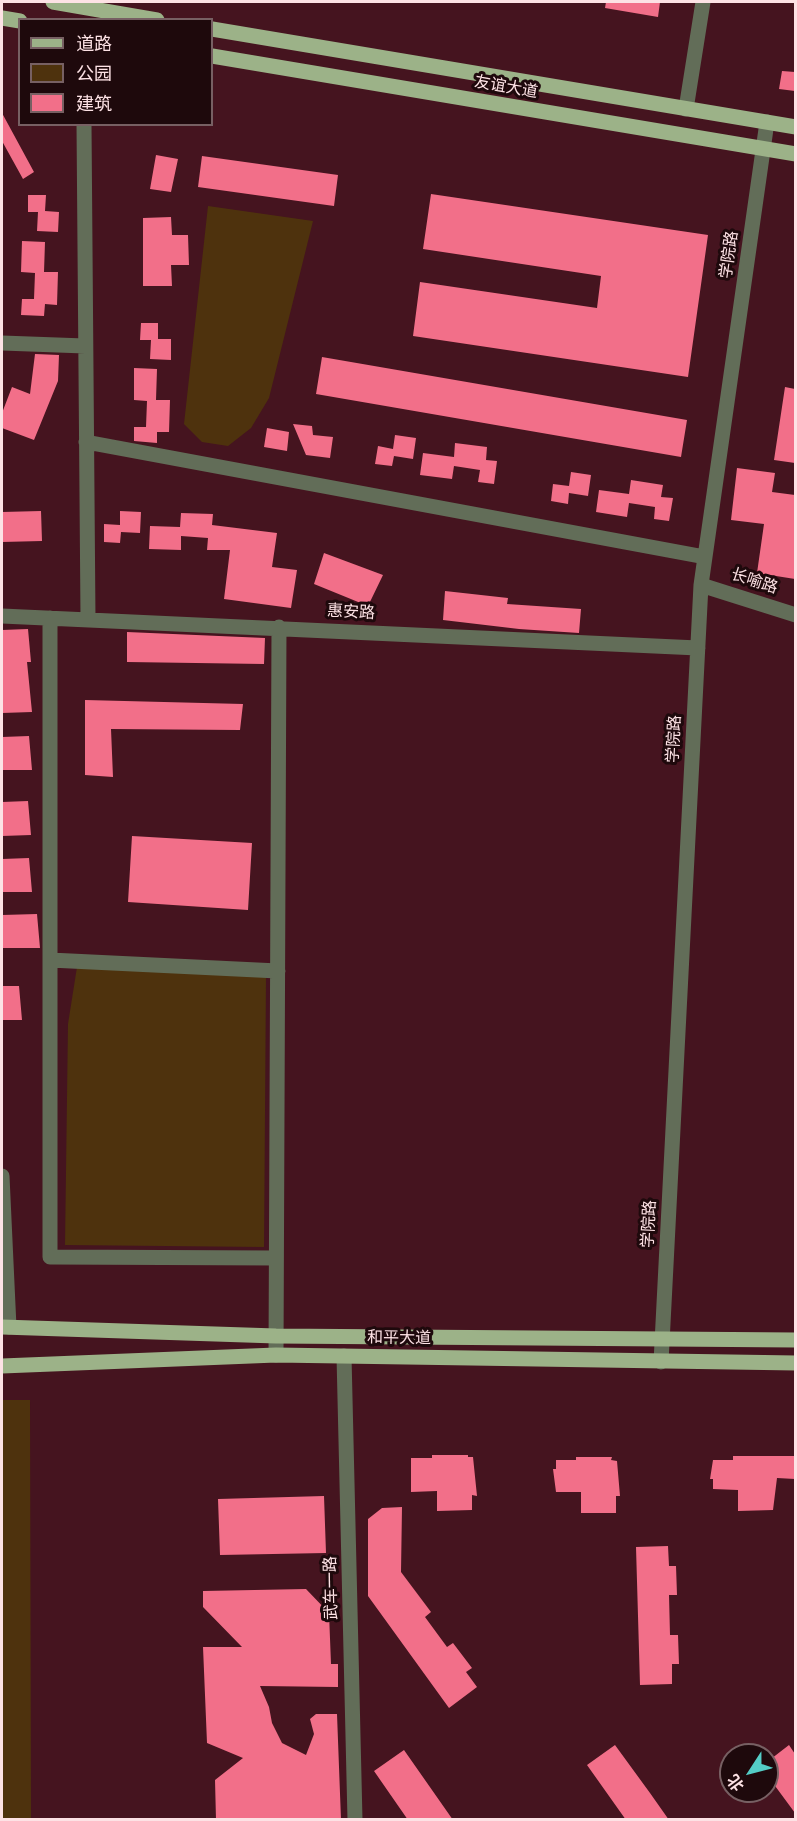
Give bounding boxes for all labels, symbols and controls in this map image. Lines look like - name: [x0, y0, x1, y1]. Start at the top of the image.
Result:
- legend: [18, 18, 213, 126]
- text: 道路: [76, 31, 112, 57]
- text: 公园: [76, 61, 112, 87]
- street label: 友谊大道: [473, 73, 539, 103]
- text: 建筑: [76, 91, 112, 117]
- street label: 学院路: [717, 230, 743, 280]
- street label: 长喻路: [728, 565, 780, 599]
- street label: 惠安路: [327, 602, 375, 624]
- street label: 学院路: [664, 715, 686, 763]
- street label: 学院路: [639, 1200, 661, 1248]
- street label: 和平大道: [367, 1329, 431, 1349]
- street label: 武车一路: [322, 1556, 342, 1620]
- north arrow: [719, 1743, 779, 1803]
- text: 北: [722, 1769, 750, 1796]

